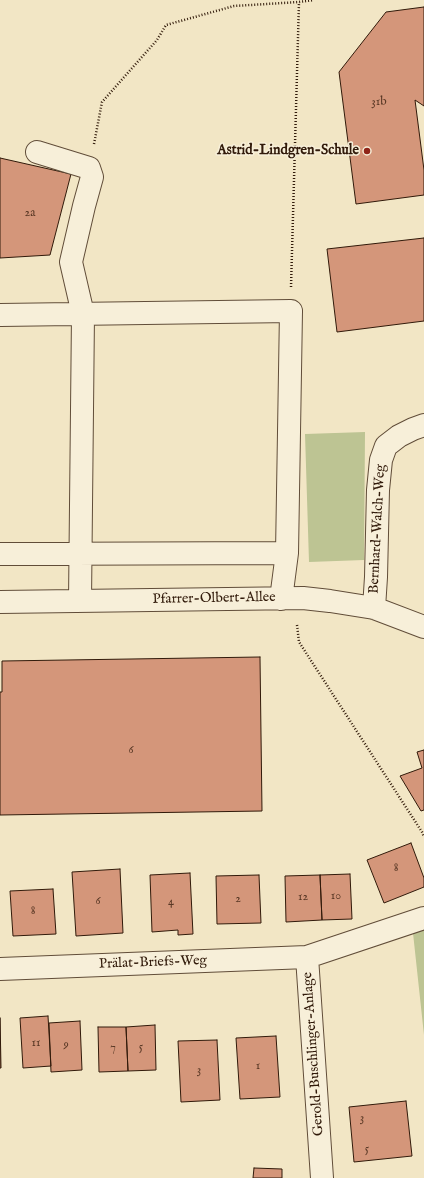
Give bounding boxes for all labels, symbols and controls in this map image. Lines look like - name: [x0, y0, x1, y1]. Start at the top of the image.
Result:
- house number: 31b: [371, 96, 387, 110]
- place label: Astrid-Lindgren-Schule: [217, 143, 359, 159]
- marker: Astrid-Lindgren-Schule: [362, 146, 372, 156]
- house number: 2a: [25, 207, 35, 221]
- street label: Bernhard-Walch-Weg: [366, 464, 390, 594]
- street label: Pfarrer-Olbert-Allee: [152, 590, 276, 608]
- house number: 6: [128, 744, 134, 758]
- house number: 8: [394, 862, 398, 876]
- house number: 10: [331, 890, 341, 904]
- house number: 12: [298, 891, 308, 905]
- house number: 2: [235, 893, 241, 907]
- house number: 6: [95, 895, 101, 909]
- house number: 4: [168, 896, 174, 910]
- house number: 8: [31, 905, 35, 919]
- street label: Prälat-Briefs-Weg: [99, 953, 207, 973]
- street label: Gerold-Buschlinger-Anlage: [300, 971, 328, 1137]
- house number: 11: [32, 1037, 40, 1051]
- house number: 9: [63, 1039, 69, 1053]
- house number: 5: [139, 1041, 143, 1055]
- house number: 7: [110, 1042, 116, 1056]
- house number: 1: [256, 1060, 260, 1074]
- house number: 3: [197, 1064, 201, 1078]
- house number: 3: [360, 1112, 364, 1126]
- house number: 5: [365, 1143, 369, 1157]

